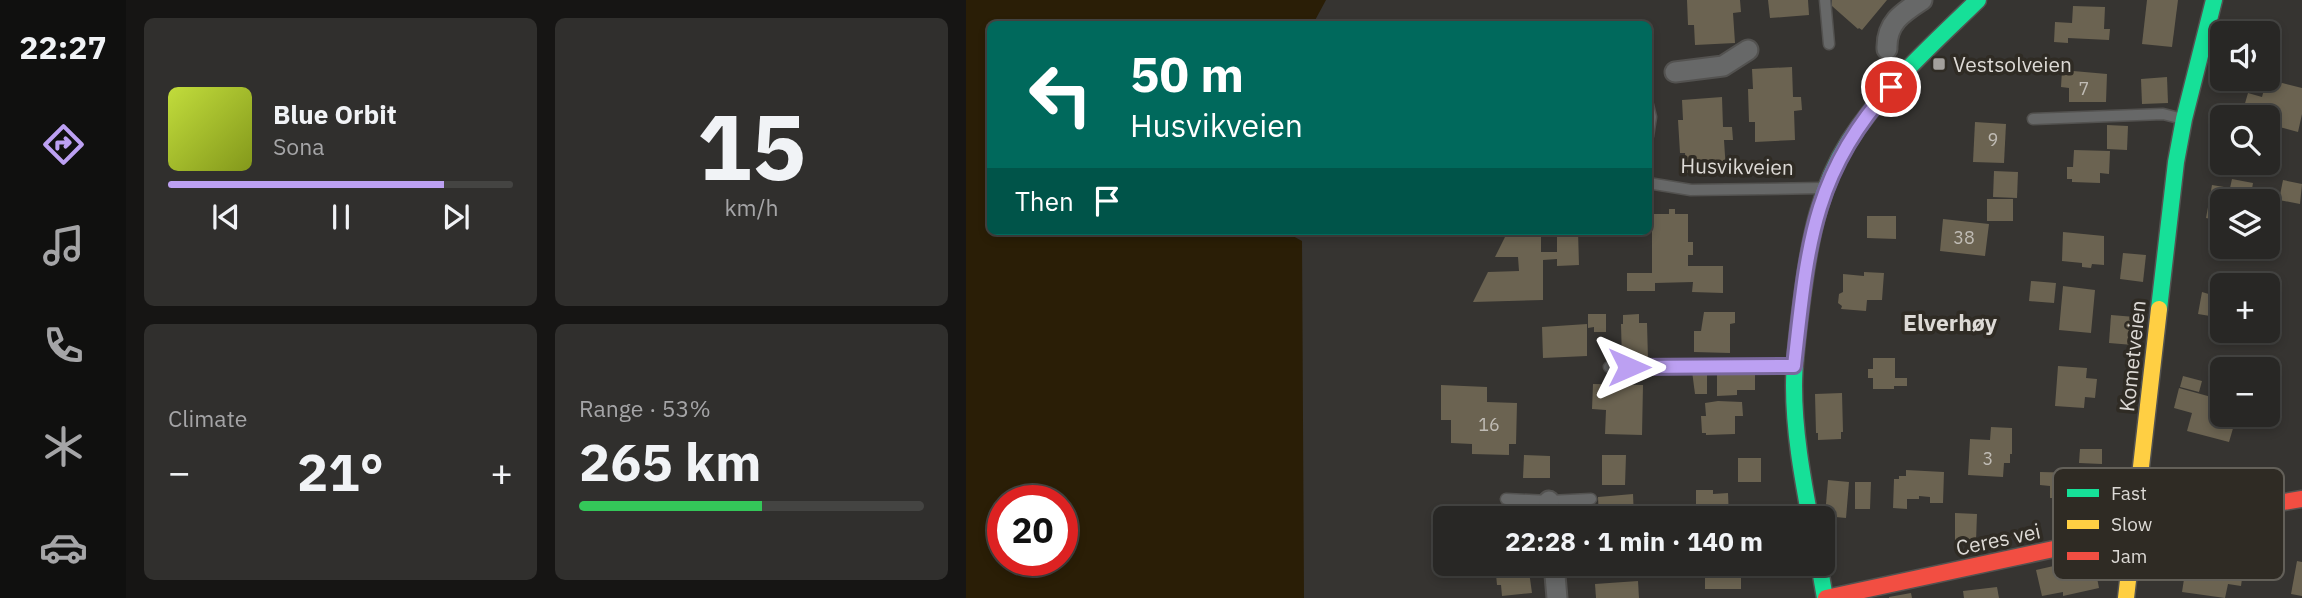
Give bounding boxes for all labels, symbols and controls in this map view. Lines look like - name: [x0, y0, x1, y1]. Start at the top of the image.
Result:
- map controls: [2210, 21, 2280, 427]
- button: sound: [2210, 21, 2280, 91]
- text: 22:27: [19, 26, 107, 68]
- text: 50 m: [1130, 42, 1244, 105]
- icon: left: [1015, 49, 1106, 140]
- place label: Vestsolveien: [1953, 50, 2072, 78]
- marker: Vestsolveien: [1931, 56, 1947, 72]
- pin: [1861, 57, 1921, 117]
- icon: arrive: [1872, 68, 1910, 106]
- house number: 7: [2079, 77, 2089, 100]
- text: 15: [697, 87, 806, 205]
- text: Blue Orbit: [273, 97, 397, 131]
- text: Husvikveien: [1130, 104, 1303, 146]
- button: search: [2210, 105, 2280, 175]
- icon: directions: [39, 120, 88, 169]
- house number: 9: [1988, 128, 1998, 151]
- text: Sona: [273, 131, 325, 161]
- street label: Husvikveien: [1680, 151, 1794, 181]
- icon: arrive: [1088, 182, 1126, 220]
- text: Then: [1015, 184, 1074, 218]
- button: layers: [2210, 189, 2280, 259]
- text: km/h: [724, 192, 779, 222]
- icon: previous: [207, 198, 245, 236]
- icon: pause: [322, 198, 360, 236]
- icon: next: [437, 198, 475, 236]
- icon: music: [39, 221, 88, 270]
- house number: 38: [1953, 226, 1975, 249]
- button: +: [2210, 273, 2280, 343]
- street label: Kometveien: [2112, 299, 2152, 413]
- district label: Elverhøy: [1903, 307, 1998, 337]
- icon: phone: [39, 321, 88, 370]
- position arrow: [1592, 330, 1666, 404]
- button: −: [2210, 357, 2280, 427]
- text: Range · 53%: [579, 393, 711, 423]
- text: Climate: [168, 403, 247, 433]
- house number: 16: [1478, 413, 1500, 436]
- icon: climate: [39, 422, 88, 471]
- text: 265 km: [579, 428, 761, 495]
- text: 21°: [297, 438, 384, 505]
- text: −: [168, 447, 191, 496]
- text: +: [490, 447, 513, 496]
- house number: 3: [1983, 447, 1993, 470]
- legend: [2053, 468, 2284, 580]
- text: Fast: [2111, 481, 2147, 505]
- speed limit sign: 20: [987, 485, 1078, 576]
- text: Slow: [2111, 512, 2152, 536]
- street label: Ceres vei: [1953, 516, 2043, 562]
- icon: car: [39, 523, 88, 572]
- text: 22:28 · 1 min · 140 m: [1505, 524, 1763, 558]
- text: Jam: [2111, 544, 2147, 568]

